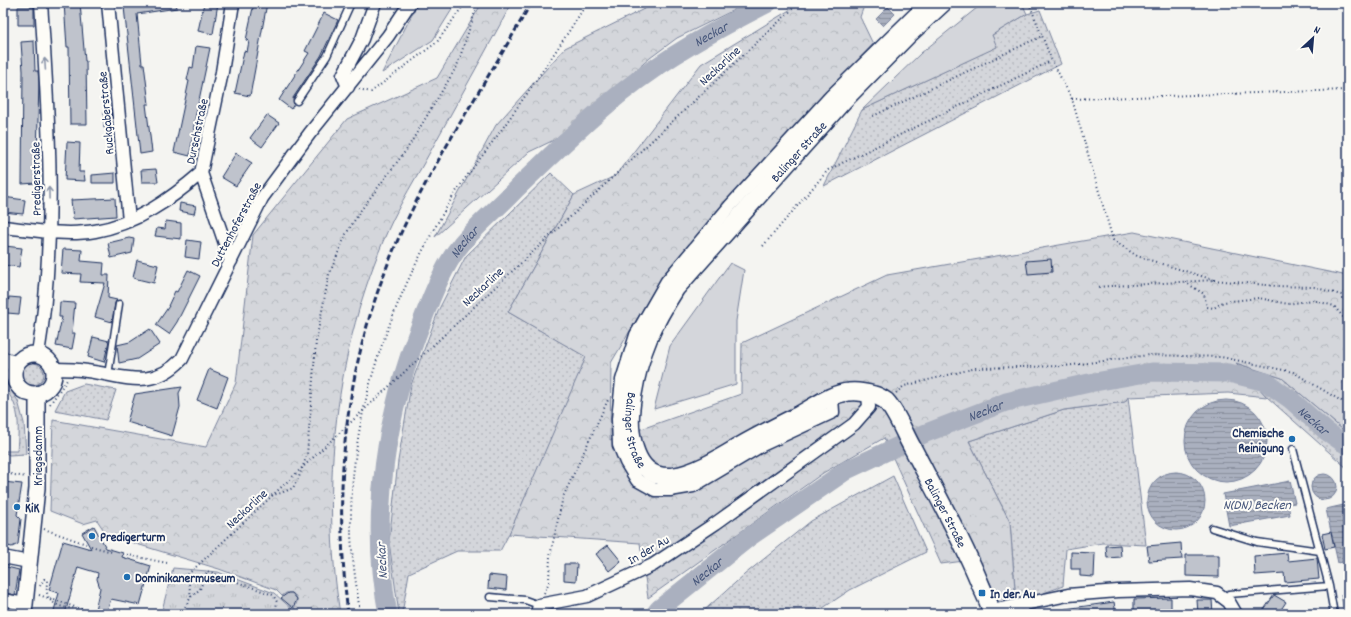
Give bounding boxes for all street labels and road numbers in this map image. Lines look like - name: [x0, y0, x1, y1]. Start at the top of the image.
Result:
- street label: Neckarline: [696, 42, 746, 91]
- street label: Ruckgaberstraße: [94, 70, 121, 155]
- street label: Durschstraße: [182, 97, 215, 166]
- street label: Balinger Straße: [767, 118, 833, 187]
- street label: Predigerstraße: [27, 141, 48, 216]
- street label: Duttenhoferstraße: [207, 179, 268, 271]
- street label: Neckarline: [459, 263, 509, 312]
- street label: Balinger Straße: [618, 391, 650, 474]
- street label: Kriegsdamm: [30, 426, 49, 486]
- street label: Balinger Straße: [918, 475, 970, 552]
- street label: Neckarline: [223, 485, 273, 534]
- street label: In der Au: [625, 532, 674, 571]

